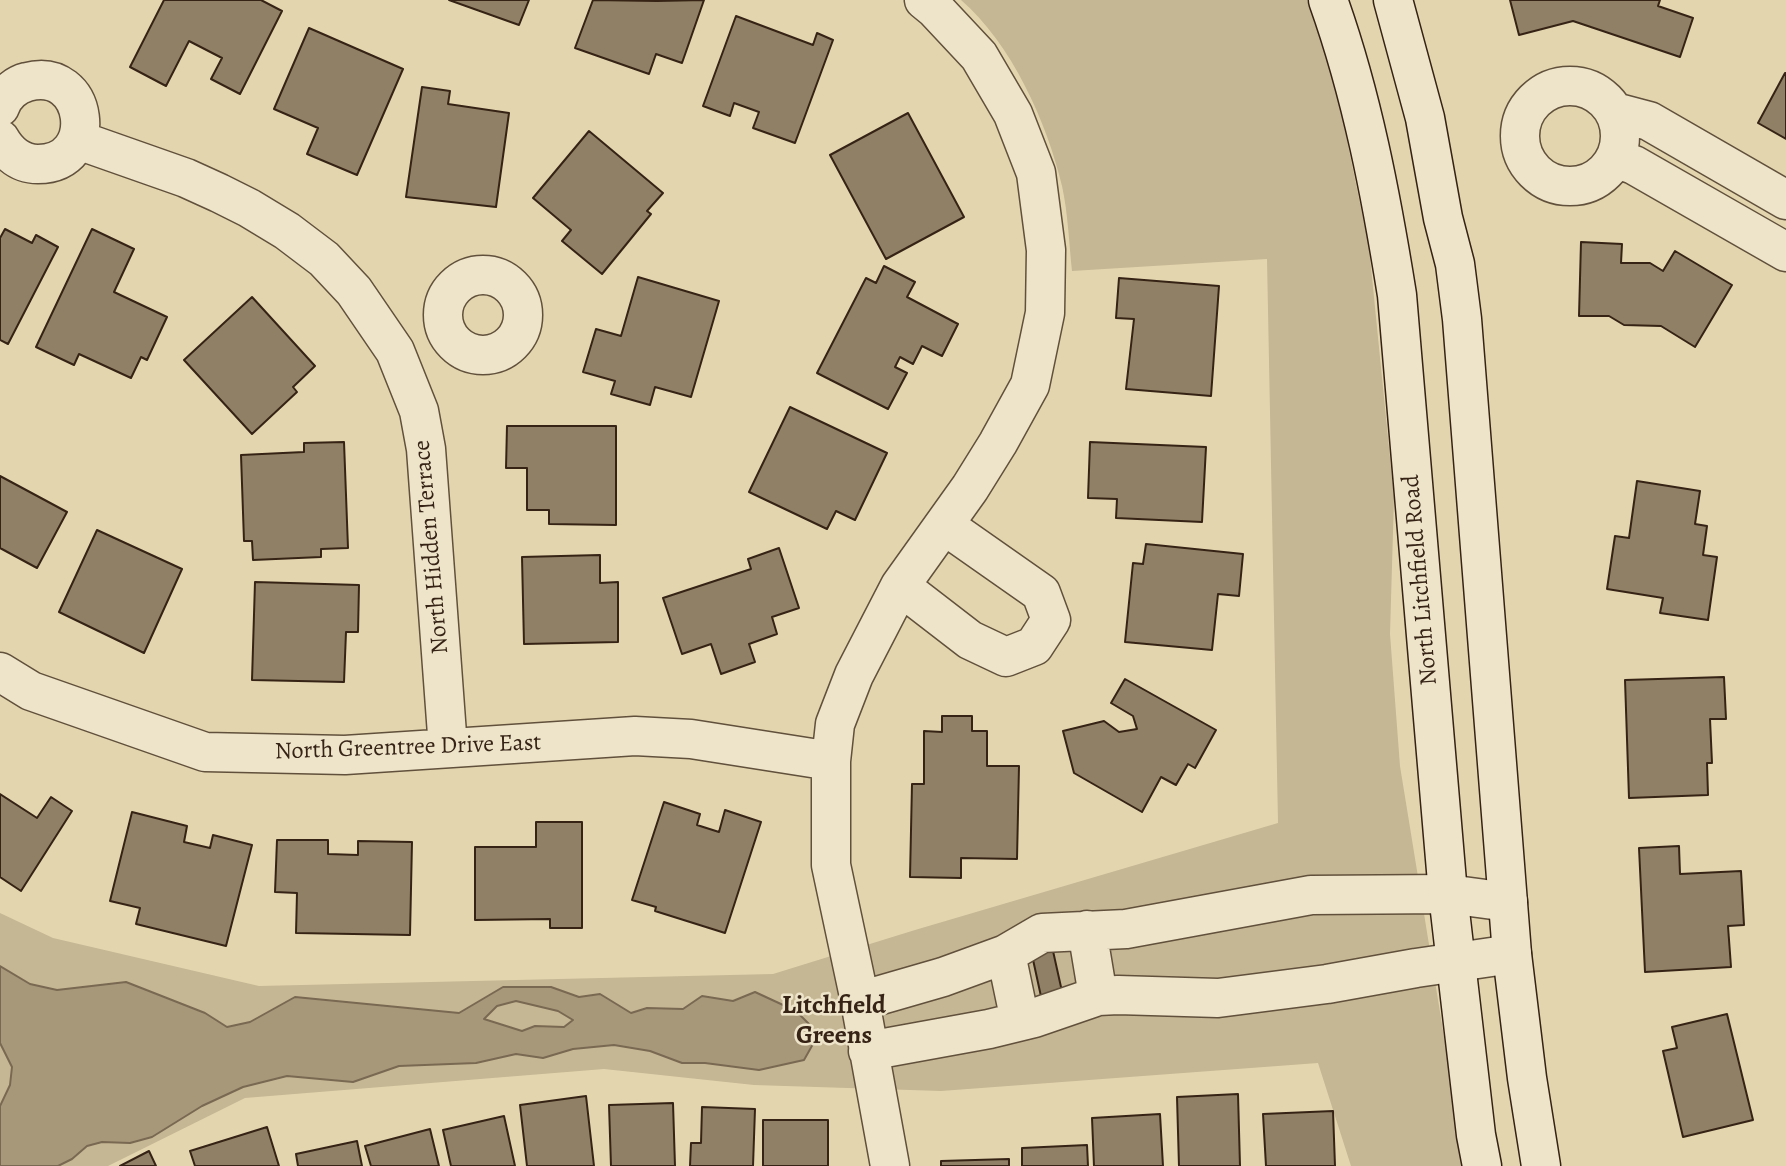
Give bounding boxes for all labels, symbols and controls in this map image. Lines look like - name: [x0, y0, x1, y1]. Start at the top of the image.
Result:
- street label: North Hidden Terrace: [408, 439, 456, 655]
- street label: North Litchfield Road: [1397, 473, 1445, 687]
- street label: North Greentree Drive East: [274, 729, 542, 767]
- district label: Litchfield Greens: [782, 991, 886, 1052]

